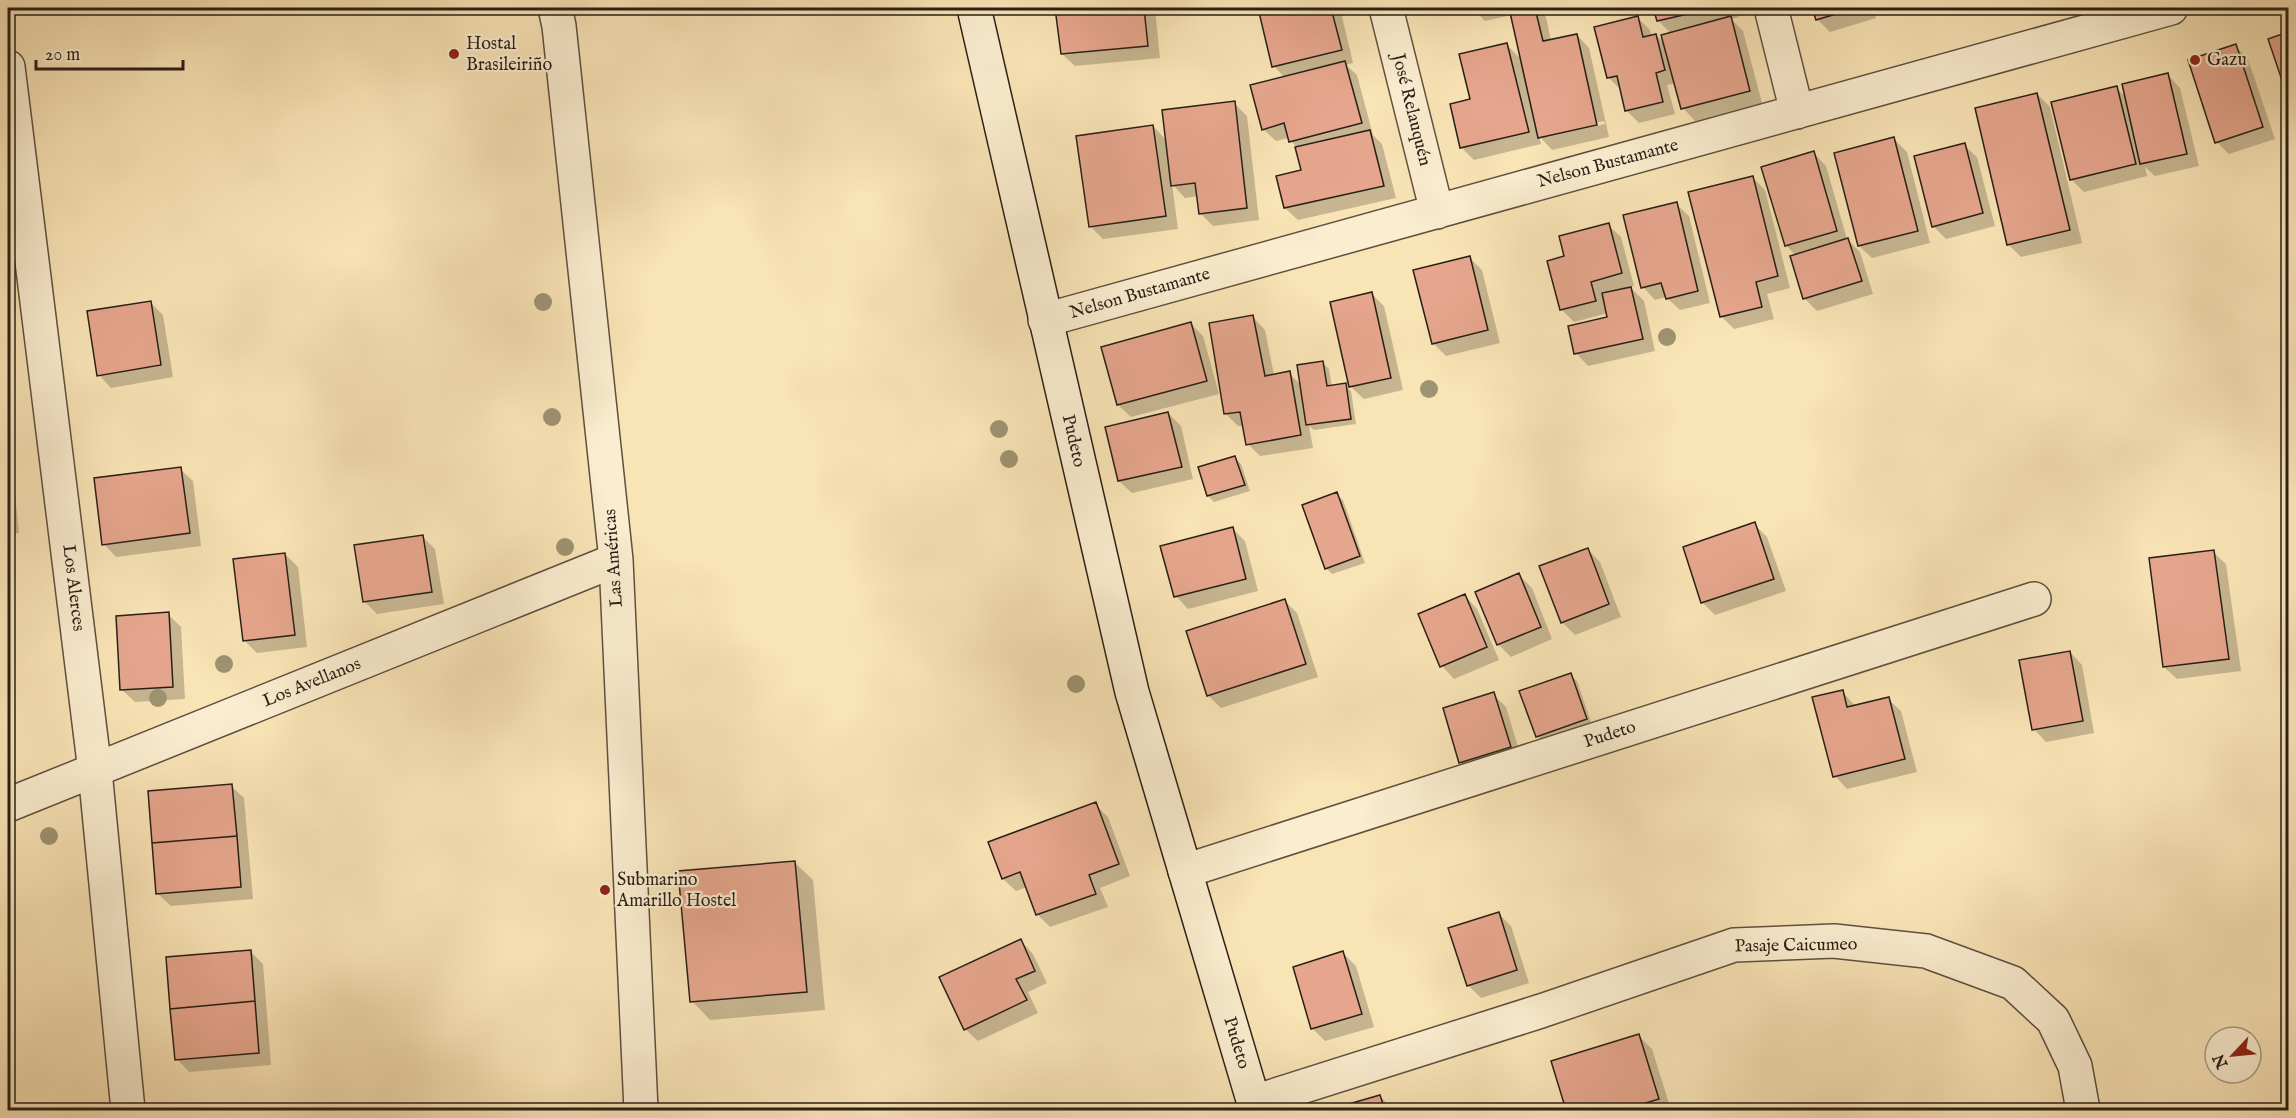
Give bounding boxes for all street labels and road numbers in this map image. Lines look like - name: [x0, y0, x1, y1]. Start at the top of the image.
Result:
- street label: José Relauquén: [1385, 49, 1436, 169]
- street label: Nelson Bustamante: [1535, 134, 1681, 194]
- street label: Nelson Bustamante: [1067, 263, 1213, 325]
- street label: Pudeto: [1056, 412, 1090, 470]
- street label: Las Américas: [599, 508, 629, 608]
- street label: Los Alerces: [56, 543, 90, 633]
- street label: Los Avellanos: [259, 653, 365, 713]
- street label: Pudeto: [1581, 716, 1639, 754]
- street label: Pasaje Caicumeo: [1734, 933, 1858, 959]
- street label: Pudeto: [1217, 1014, 1255, 1072]

